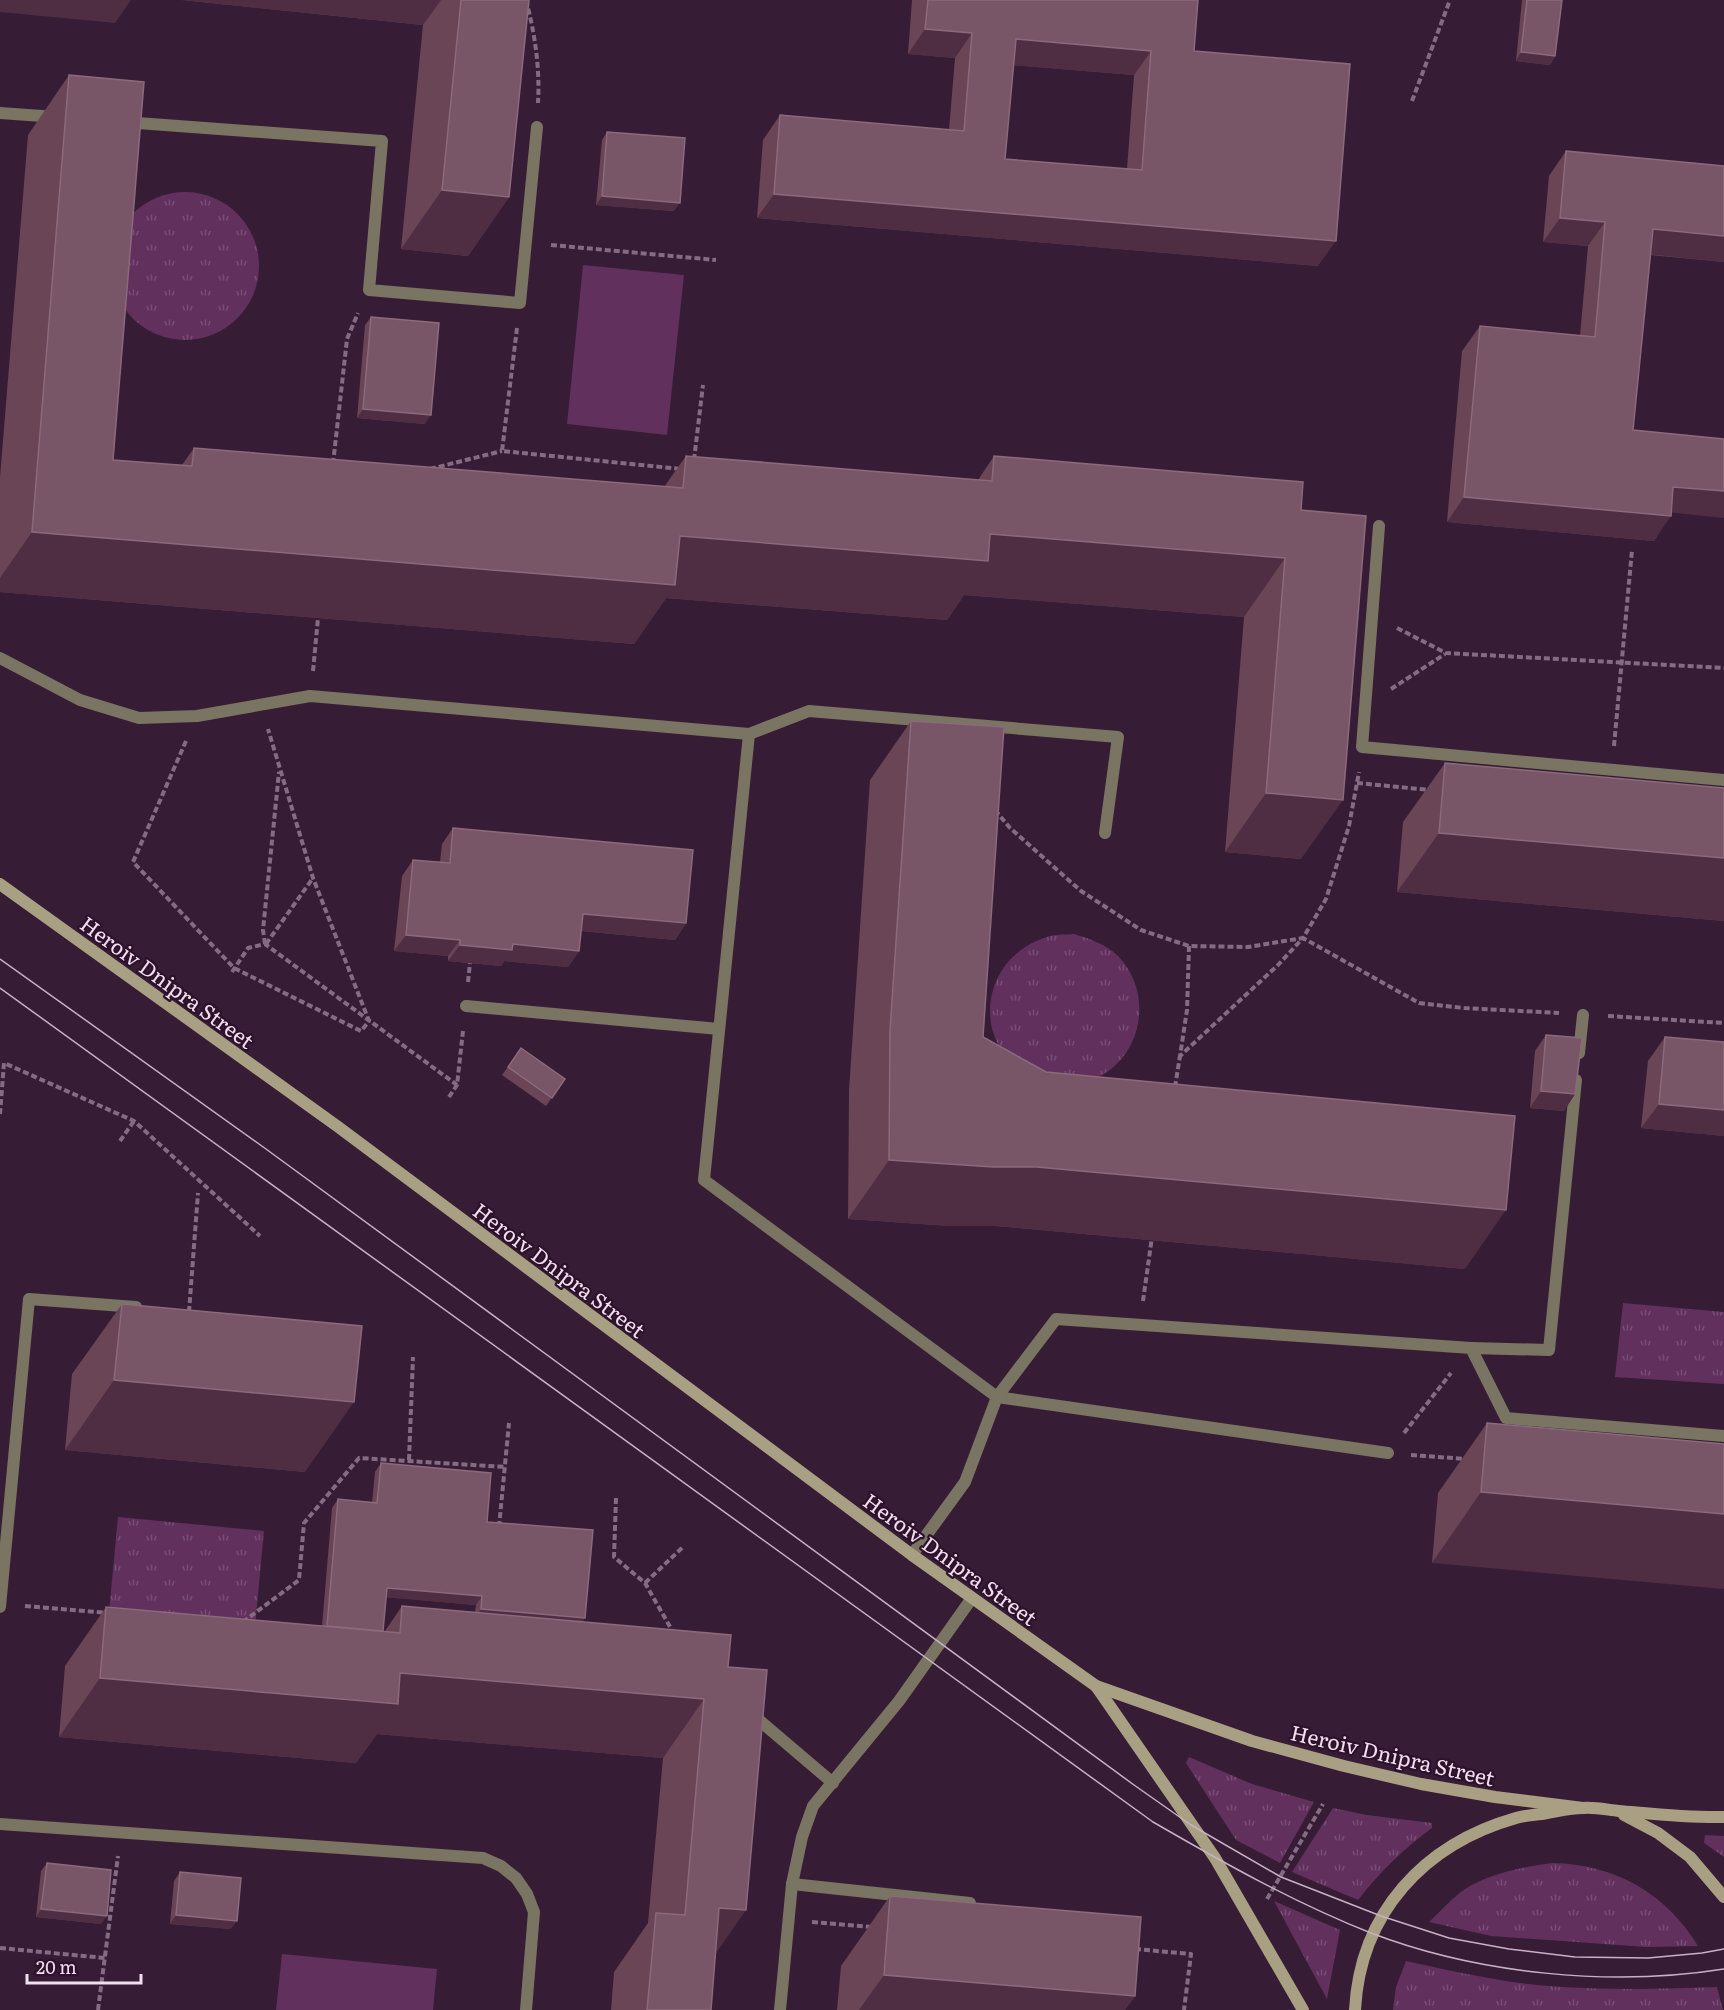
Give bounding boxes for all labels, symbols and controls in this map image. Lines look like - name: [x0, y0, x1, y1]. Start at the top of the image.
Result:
- street label: Heroiv Dnipra Street: [75, 907, 262, 1055]
- street label: Heroiv Dnipra Street: [467, 1194, 653, 1344]
- street label: Heroiv Dnipra Street: [858, 1484, 1045, 1632]
- street label: Heroiv Dnipra Street: [1288, 1715, 1498, 1793]
- scale bar: [27, 1947, 141, 1985]
- text: 20 m: [36, 1953, 77, 1980]

